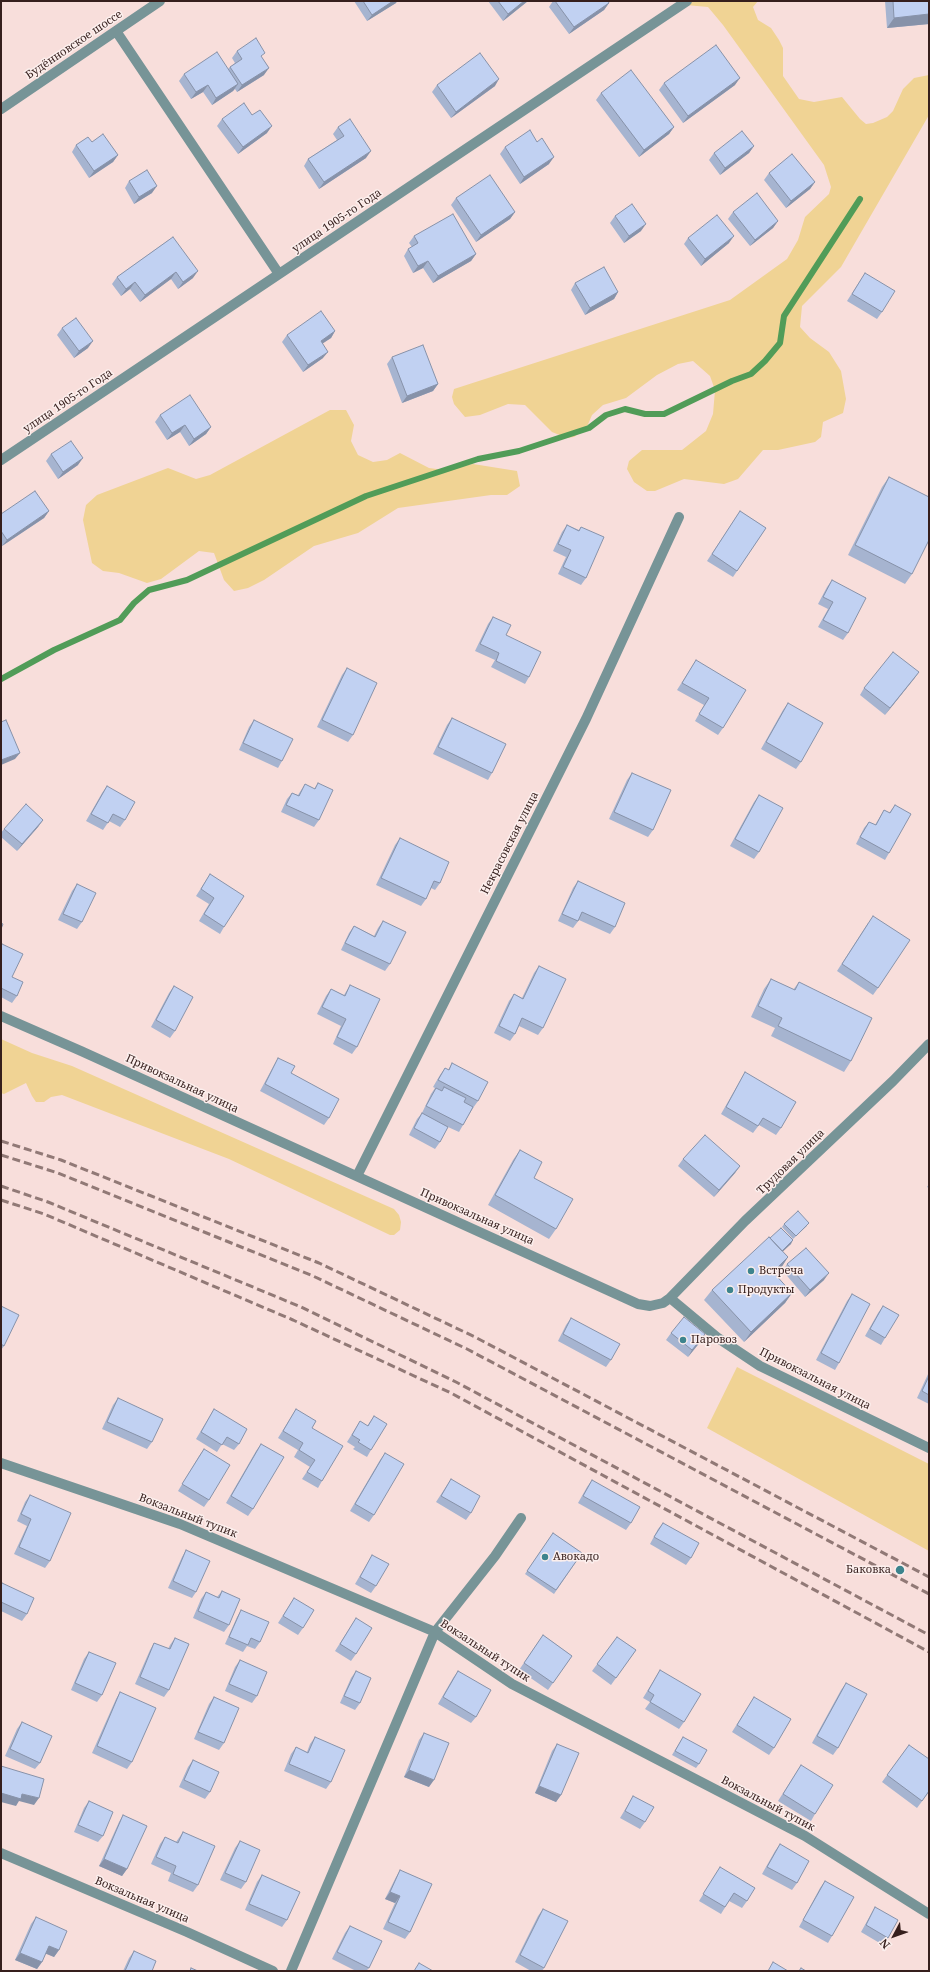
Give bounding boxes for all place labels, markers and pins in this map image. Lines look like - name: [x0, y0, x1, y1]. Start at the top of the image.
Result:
- place label: Встреча: [759, 1264, 804, 1278]
- marker: Встреча: [746, 1266, 756, 1276]
- place label: Продукты: [738, 1283, 794, 1297]
- marker: Продукты: [725, 1285, 735, 1295]
- place label: Паровоз: [691, 1333, 737, 1347]
- marker: Паровоз: [678, 1335, 688, 1345]
- place label: Авокадо: [553, 1550, 599, 1564]
- marker: Авокадо: [540, 1552, 550, 1562]
- place label: Баковка: [846, 1563, 891, 1577]
- marker: Баковка: [894, 1564, 906, 1576]

